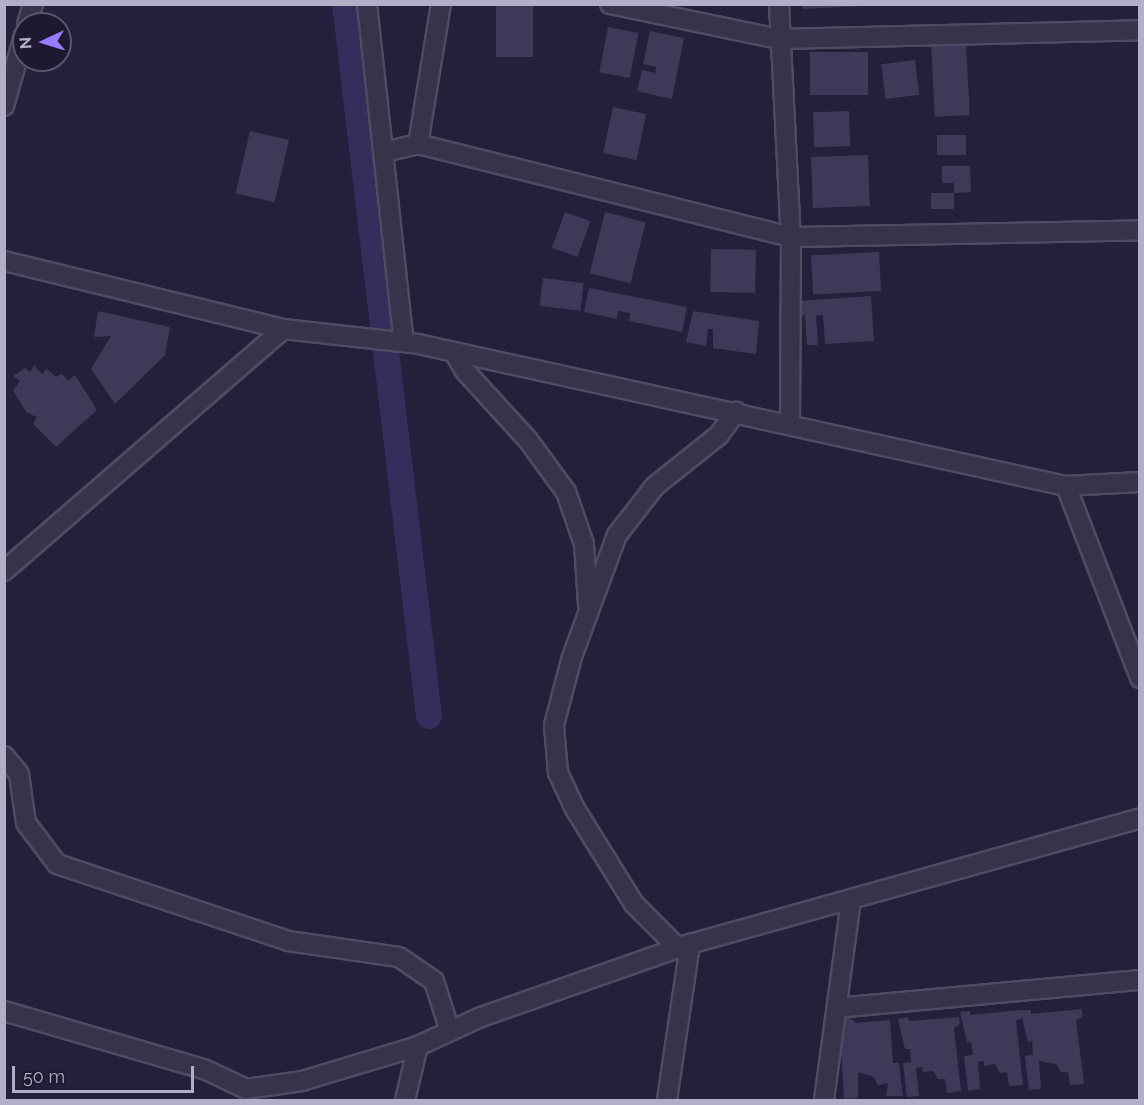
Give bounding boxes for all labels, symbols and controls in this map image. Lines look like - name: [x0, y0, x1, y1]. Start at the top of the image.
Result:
- north arrow: [12, 12, 72, 72]
- text: N: [16, 36, 35, 50]
- scale bar: [15, 1054, 196, 1092]
- text: 50 m: [23, 1066, 65, 1087]

